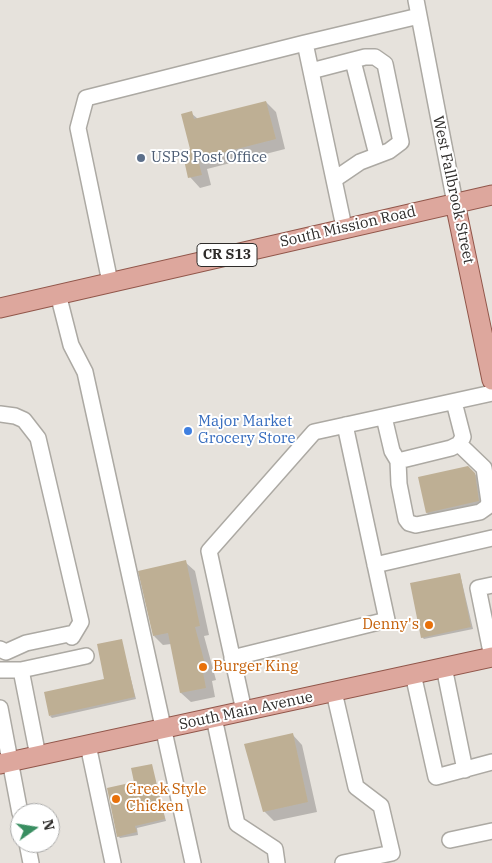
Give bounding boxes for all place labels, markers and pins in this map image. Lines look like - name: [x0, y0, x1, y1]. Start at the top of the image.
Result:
- place label: USPS Post Office: [151, 149, 267, 167]
- marker: USPS Post Office: [135, 152, 147, 164]
- place label: Major Market Grocery Store: [198, 413, 296, 448]
- marker: Major Market Grocery Store: [182, 425, 194, 437]
- place label: Denny's: [362, 616, 419, 634]
- marker: Denny's: [423, 619, 435, 631]
- place label: Burger King: [213, 658, 298, 676]
- marker: Burger King: [197, 661, 209, 673]
- place label: Greek Style Chicken: [126, 781, 206, 816]
- marker: Greek Style Chicken: [110, 793, 122, 805]

